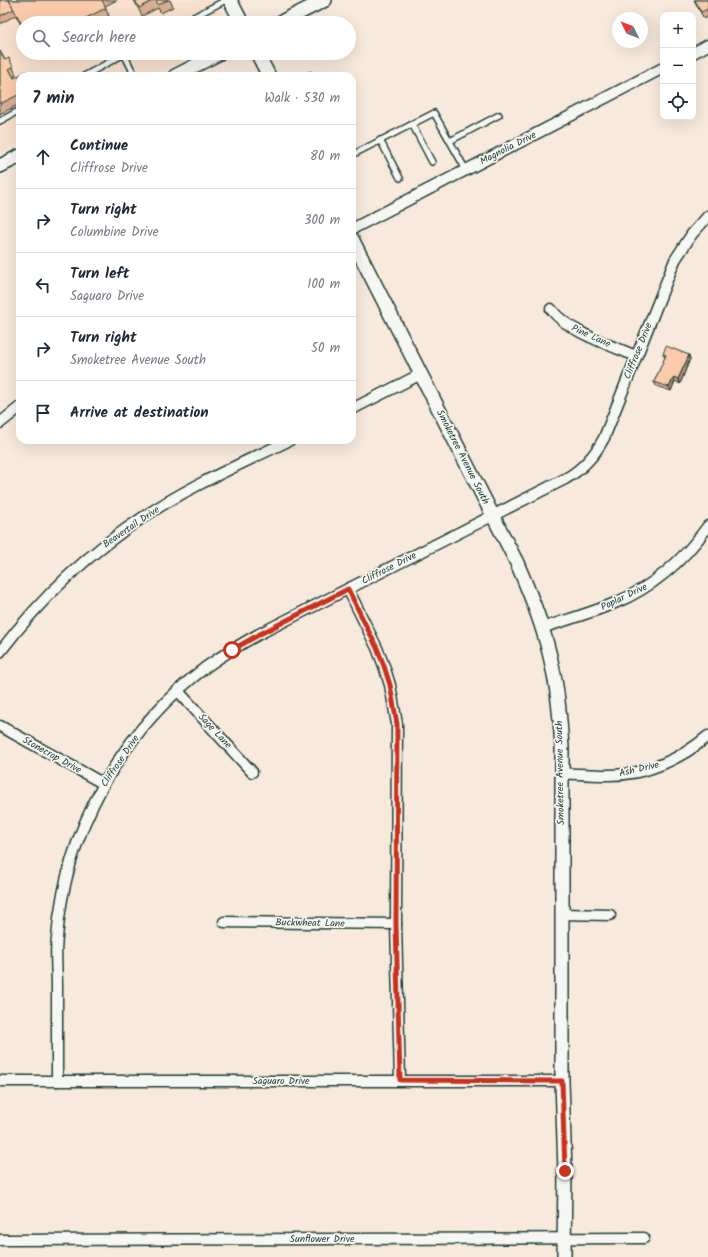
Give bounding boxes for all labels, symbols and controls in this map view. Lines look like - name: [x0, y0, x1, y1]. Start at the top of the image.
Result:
- north arrow: [612, 12, 648, 48]
- map controls: [660, 12, 696, 120]
- button: +: [660, 12, 696, 48]
- search box: [16, 16, 356, 60]
- text: Search here: [62, 26, 136, 50]
- icon: search: [30, 27, 52, 49]
- button: −: [660, 48, 696, 84]
- button: locate: [660, 84, 696, 120]
- text: 7 min: [32, 85, 74, 112]
- text: Walk · 530 m: [264, 88, 340, 109]
- street label: Magnolia Drive: [477, 127, 540, 169]
- text: Continue: [70, 134, 128, 158]
- icon: ahead: [32, 146, 54, 168]
- text: 80 m: [310, 146, 340, 167]
- text: Cliffrose Drive: [70, 158, 148, 179]
- text: Turn right: [70, 198, 137, 222]
- icon: right: [32, 210, 54, 232]
- text: 300 m: [304, 210, 340, 231]
- text: Columbine Drive: [70, 222, 159, 243]
- text: Turn left: [70, 262, 130, 286]
- icon: left: [32, 274, 54, 296]
- text: 100 m: [307, 274, 340, 295]
- text: Saguaro Drive: [70, 286, 144, 307]
- street label: Pine Lane: [569, 320, 614, 352]
- street label: Cliffrose Drive: [619, 320, 657, 382]
- text: Turn right: [70, 326, 137, 350]
- icon: right: [32, 338, 54, 360]
- text: 50 m: [311, 338, 340, 359]
- text: Smoketree Avenue South: [70, 350, 206, 371]
- text: Arrive at destination: [70, 401, 209, 425]
- icon: arrive: [32, 402, 54, 424]
- street label: Smoketree Avenue South: [432, 407, 494, 507]
- street label: Beavertail Drive: [99, 502, 163, 552]
- street label: Cliffrose Drive: [359, 547, 420, 589]
- street label: Poplar Drive: [598, 579, 650, 615]
- route start: [223, 641, 241, 659]
- street label: Sage Lane: [194, 710, 236, 753]
- street label: Smoketree Avenue South: [551, 721, 569, 825]
- street label: Cliffrose Drive: [97, 731, 144, 790]
- street label: Stonecrop Drive: [19, 732, 85, 778]
- street label: Ash Drive: [617, 757, 661, 781]
- street label: Buckwheat Lane: [275, 914, 345, 932]
- street label: Saguaro Drive: [253, 1073, 310, 1089]
- route end: [556, 1162, 574, 1180]
- street label: Sunflower Drive: [290, 1231, 355, 1247]

